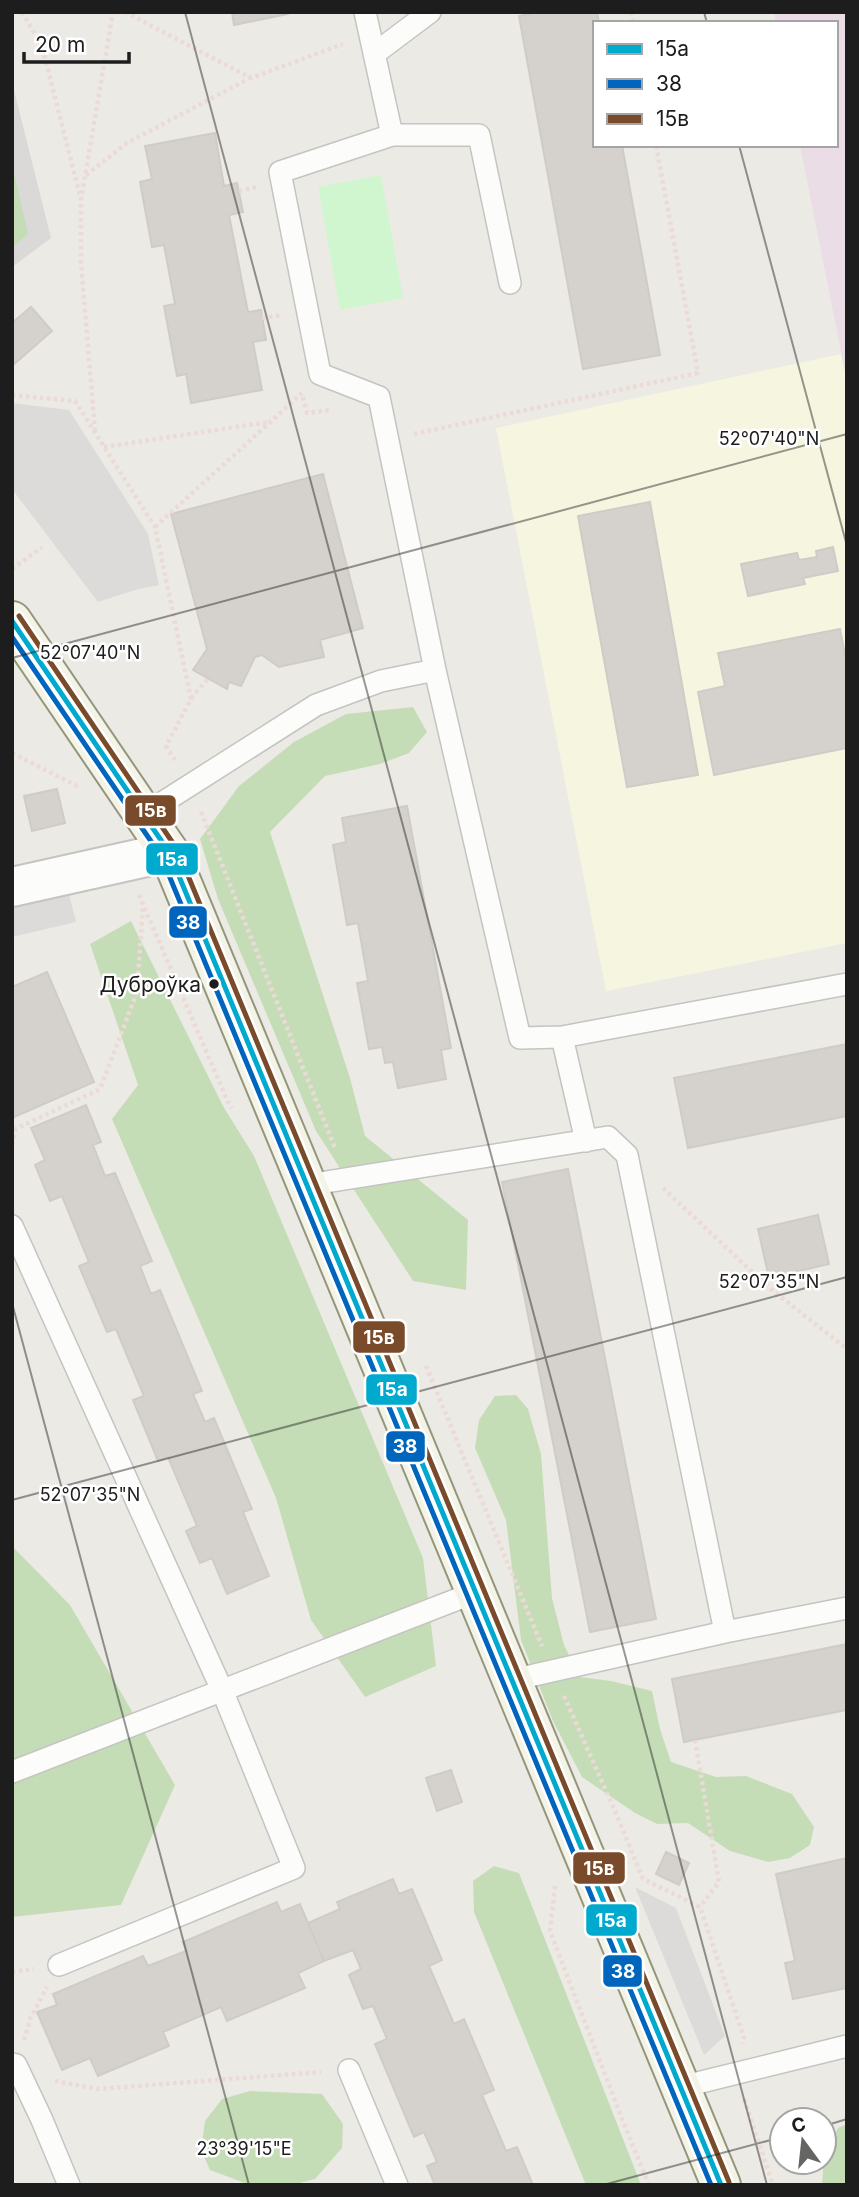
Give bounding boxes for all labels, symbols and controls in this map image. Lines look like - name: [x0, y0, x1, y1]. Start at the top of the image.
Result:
- scale bar: [24, 21, 130, 65]
- legend: [593, 21, 838, 147]
- text: 20 m: [35, 32, 85, 57]
- text: 15а: [656, 36, 689, 61]
- text: 38: [656, 71, 682, 96]
- text: 15в: [656, 106, 689, 131]
- text: 52°07'40"N: [719, 428, 819, 449]
- text: 52°07'40"N: [40, 642, 140, 663]
- line badge: 15в: [124, 794, 177, 827]
- text: 15в: [135, 799, 167, 822]
- line badge: 15а: [145, 842, 199, 876]
- text: 15а: [156, 848, 188, 871]
- line badge: 38: [168, 905, 208, 939]
- text: 38: [176, 911, 200, 934]
- place label: Дуброўка: [100, 972, 201, 997]
- marker: Дуброўка: [207, 977, 221, 991]
- text: 52°07'35"N: [719, 1271, 819, 1292]
- line badge: 15в: [352, 1320, 406, 1354]
- text: 15в: [363, 1326, 395, 1349]
- line badge: 15а: [365, 1373, 418, 1406]
- text: 15а: [376, 1378, 408, 1401]
- line badge: 38: [385, 1430, 426, 1463]
- text: 38: [393, 1435, 417, 1458]
- text: 52°07'35"N: [40, 1484, 140, 1505]
- line badge: 15в: [572, 1851, 626, 1885]
- text: 15в: [583, 1857, 615, 1880]
- line badge: 15а: [585, 1903, 638, 1937]
- text: 15а: [595, 1909, 627, 1932]
- line badge: 38: [602, 1954, 643, 1988]
- text: 38: [611, 1960, 635, 1983]
- north arrow: [768, 2106, 838, 2176]
- text: С: [789, 2112, 808, 2138]
- text: 23°39'15"E: [196, 2138, 292, 2159]

